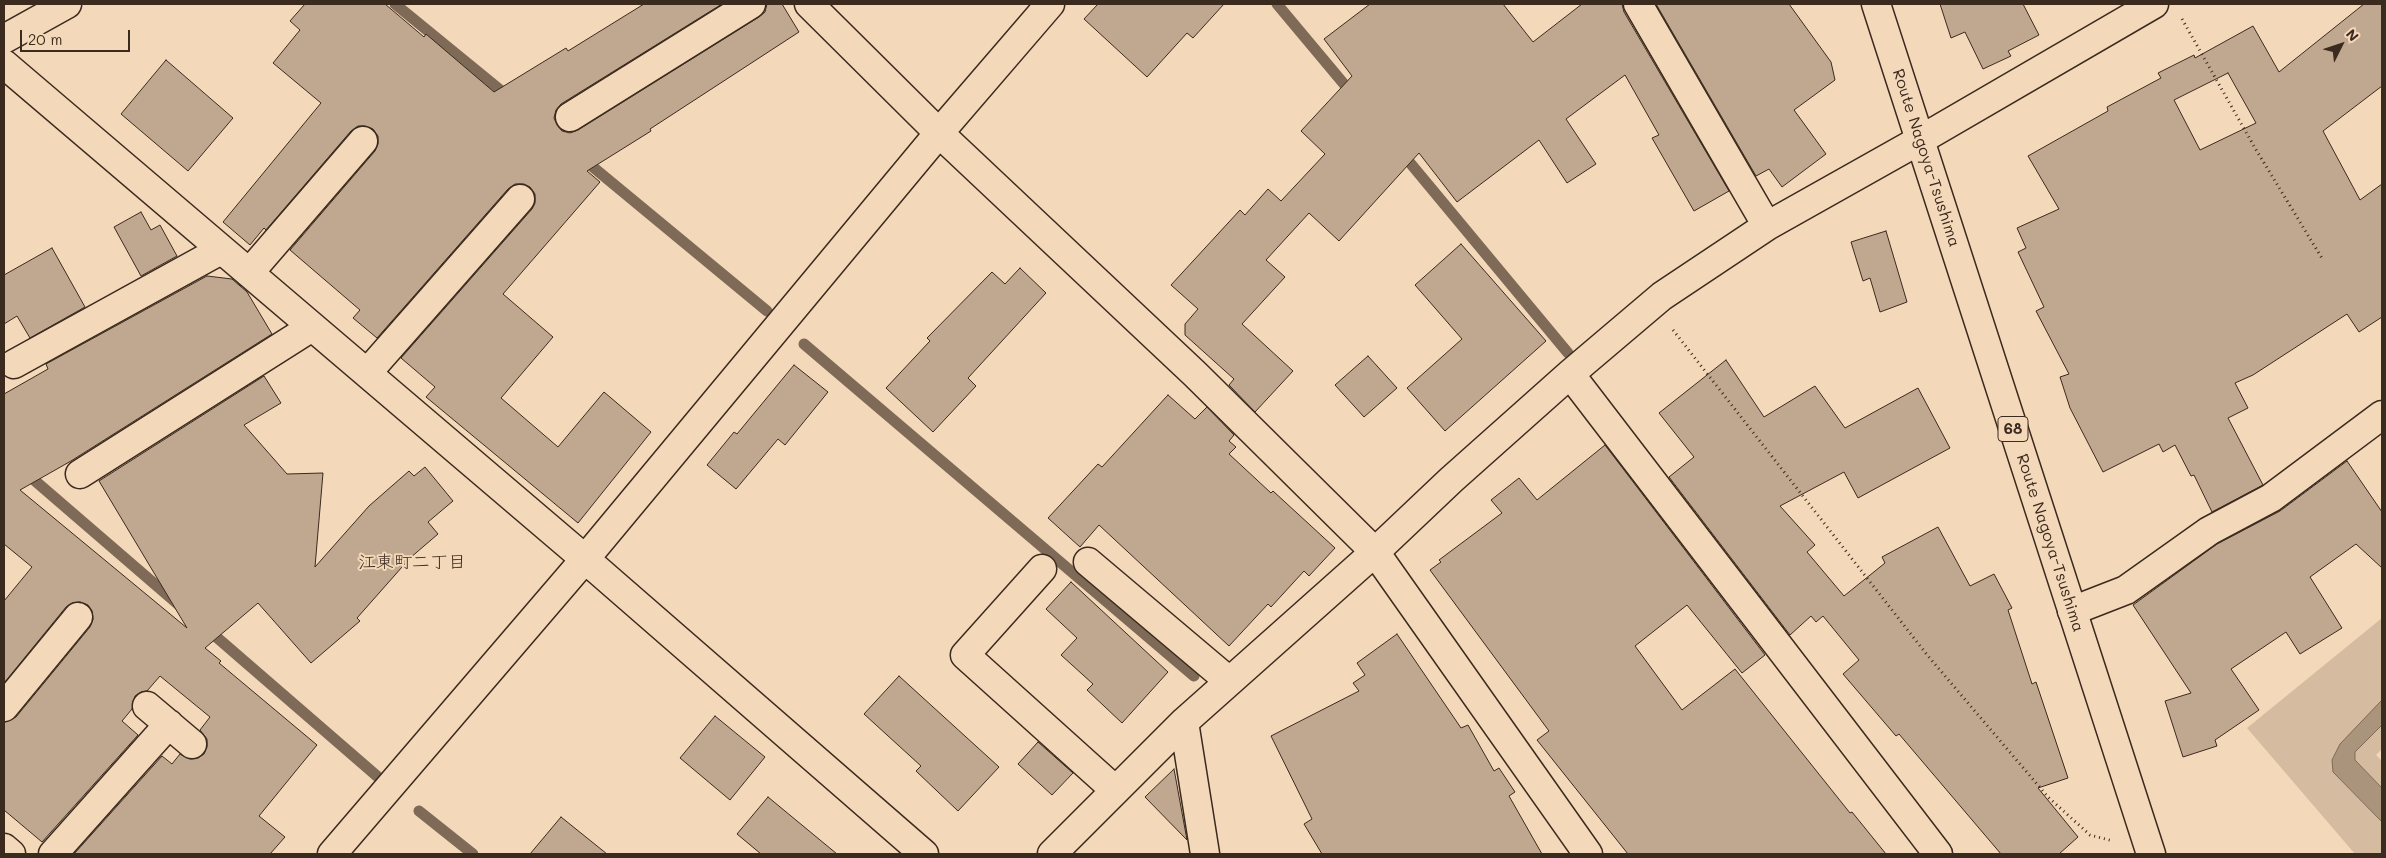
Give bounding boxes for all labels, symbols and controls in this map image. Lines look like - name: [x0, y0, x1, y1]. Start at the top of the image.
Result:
- scale bar: [22, 20, 132, 52]
- north arrow: [2316, 20, 2366, 70]
- text: N: [2342, 25, 2363, 45]
- text: 20 m: [28, 29, 62, 49]
- street label: Route Nagoya-Tsushima: [1888, 67, 1964, 249]
- road number: 68: [1998, 416, 2028, 442]
- street label: Route Nagoya-Tsushima: [2012, 452, 2088, 634]
- district label: 江東町二丁目: [358, 551, 466, 573]

